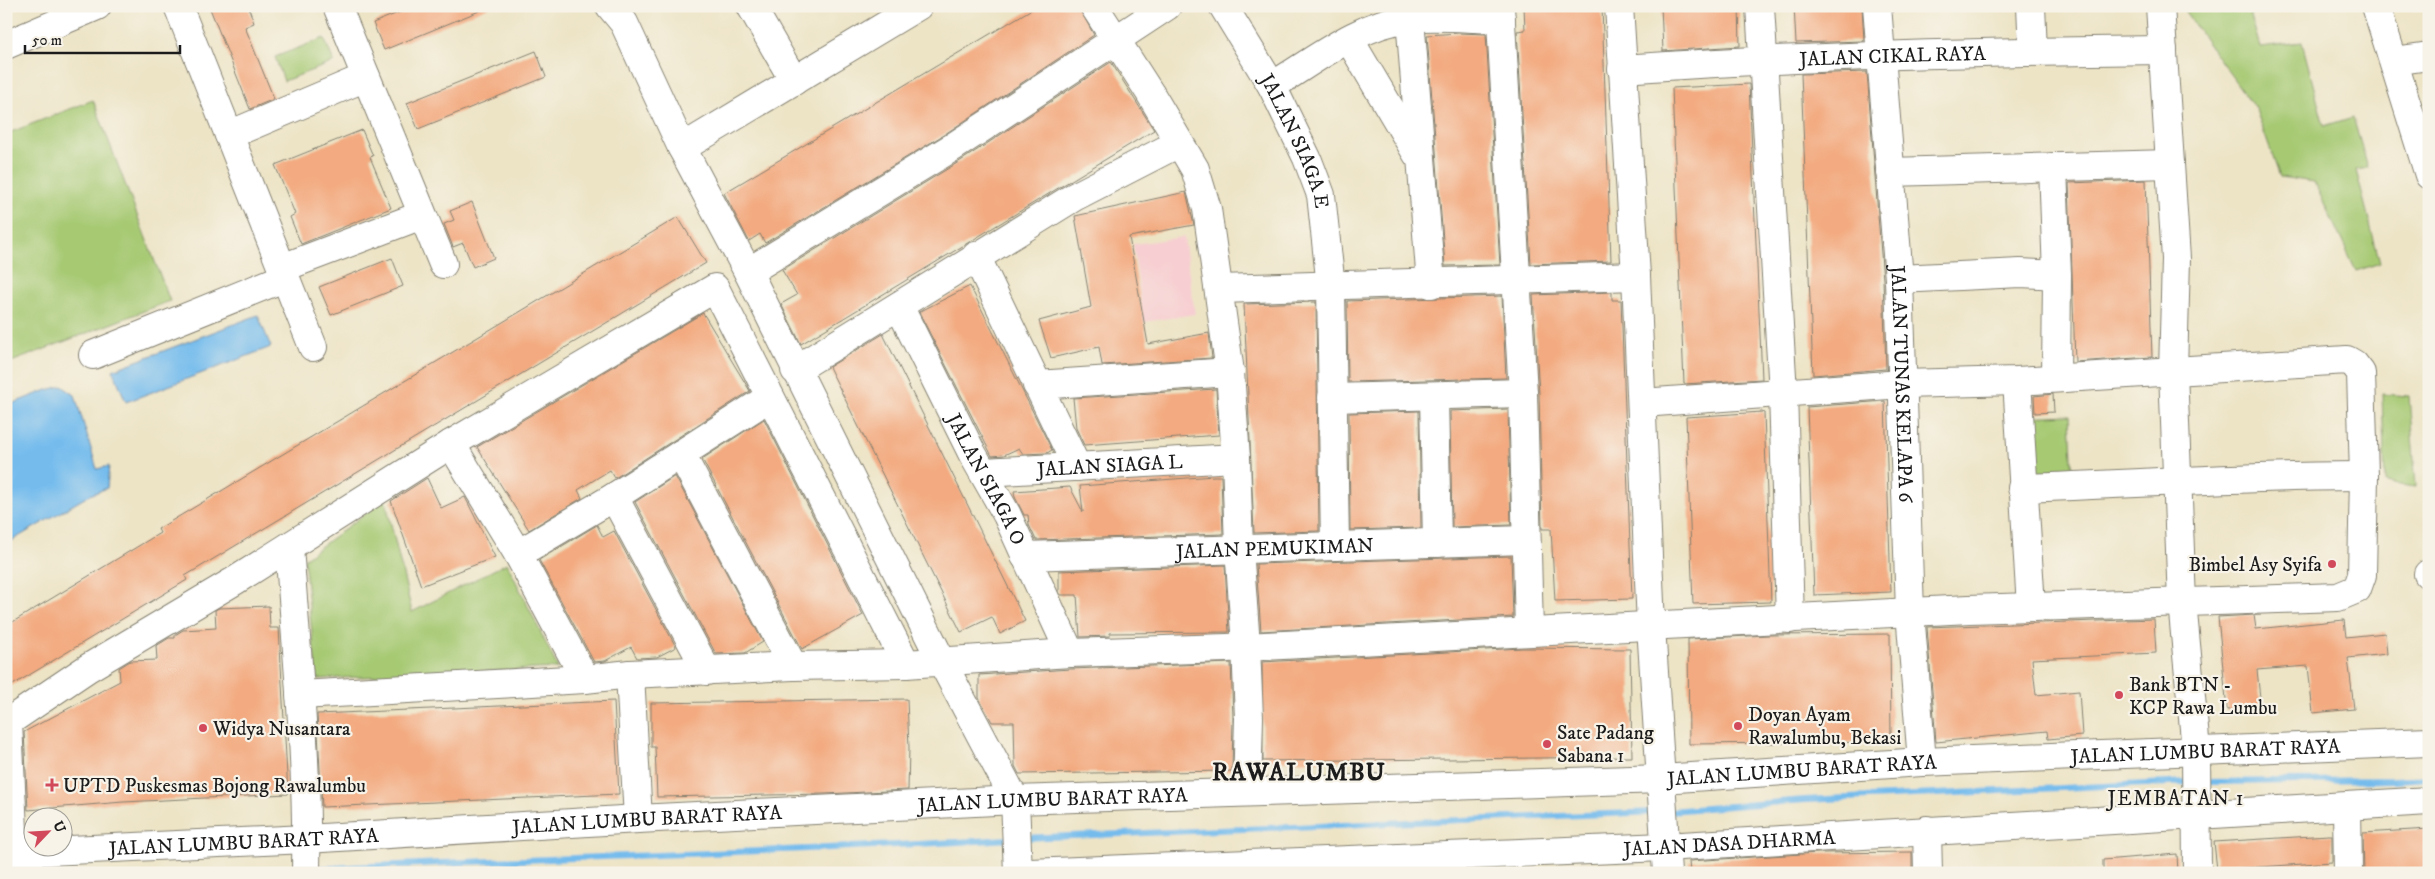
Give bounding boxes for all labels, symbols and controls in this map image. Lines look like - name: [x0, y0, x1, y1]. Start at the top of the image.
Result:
- scale bar: [25, 22, 180, 54]
- text: 50 m: [32, 31, 62, 50]
- street label: JALAN CIKAL RAYA: [1797, 42, 1986, 73]
- street label: JALAN SIAGA E: [1253, 68, 1333, 210]
- street label: JALAN TUNAS KELAPA 6: [1884, 263, 1917, 504]
- street label: JALAN SIAGA O: [940, 408, 1030, 549]
- street label: JALAN SIAGA L: [1035, 450, 1184, 483]
- street label: JALAN PEMUKIMAN: [1174, 534, 1374, 565]
- place label: Bimbel Asy Syifa: [2188, 553, 2322, 578]
- marker: Bimbel Asy Syifa: [2326, 558, 2338, 570]
- place label: Bank BTN - KCP Rawa Lumbu: [2129, 673, 2277, 721]
- marker: Bank BTN - KCP Rawa Lumbu: [2113, 689, 2125, 701]
- place label: Doyan Ayam Rawalumbu, Bekasi: [1748, 703, 1901, 751]
- place label: Widya Nusantara: [212, 717, 351, 742]
- marker: Doyan Ayam Rawalumbu, Bekasi: [1732, 720, 1744, 732]
- place label: Sate Padang Sabana 1: [1557, 721, 1654, 769]
- marker: Widya Nusantara: [197, 722, 209, 734]
- street label: JALAN LUMBU BARAT RAYA: [2068, 734, 2341, 770]
- marker: Sate Padang Sabana 1: [1541, 738, 1553, 750]
- street label: JALAN LUMBU BARAT RAYA: [1665, 750, 1937, 793]
- district label: RAWALUMBU: [1212, 757, 1386, 788]
- place label: UPTD Puskesmas Bojong Rawalumbu: [63, 774, 366, 799]
- marker: UPTD Puskesmas Bojong Rawalumbu: [45, 778, 59, 792]
- street label: JALAN LUMBU BARAT RAYA: [915, 783, 1188, 819]
- district label: JEMBATAN 1: [2106, 786, 2244, 812]
- street label: JALAN LUMBU BARAT RAYA: [510, 801, 783, 841]
- north arrow: [22, 806, 72, 856]
- text: U: [48, 818, 69, 836]
- street label: JALAN LUMBU BARAT RAYA: [106, 824, 380, 862]
- street label: JALAN DASA DHARMA: [1621, 826, 1836, 863]

